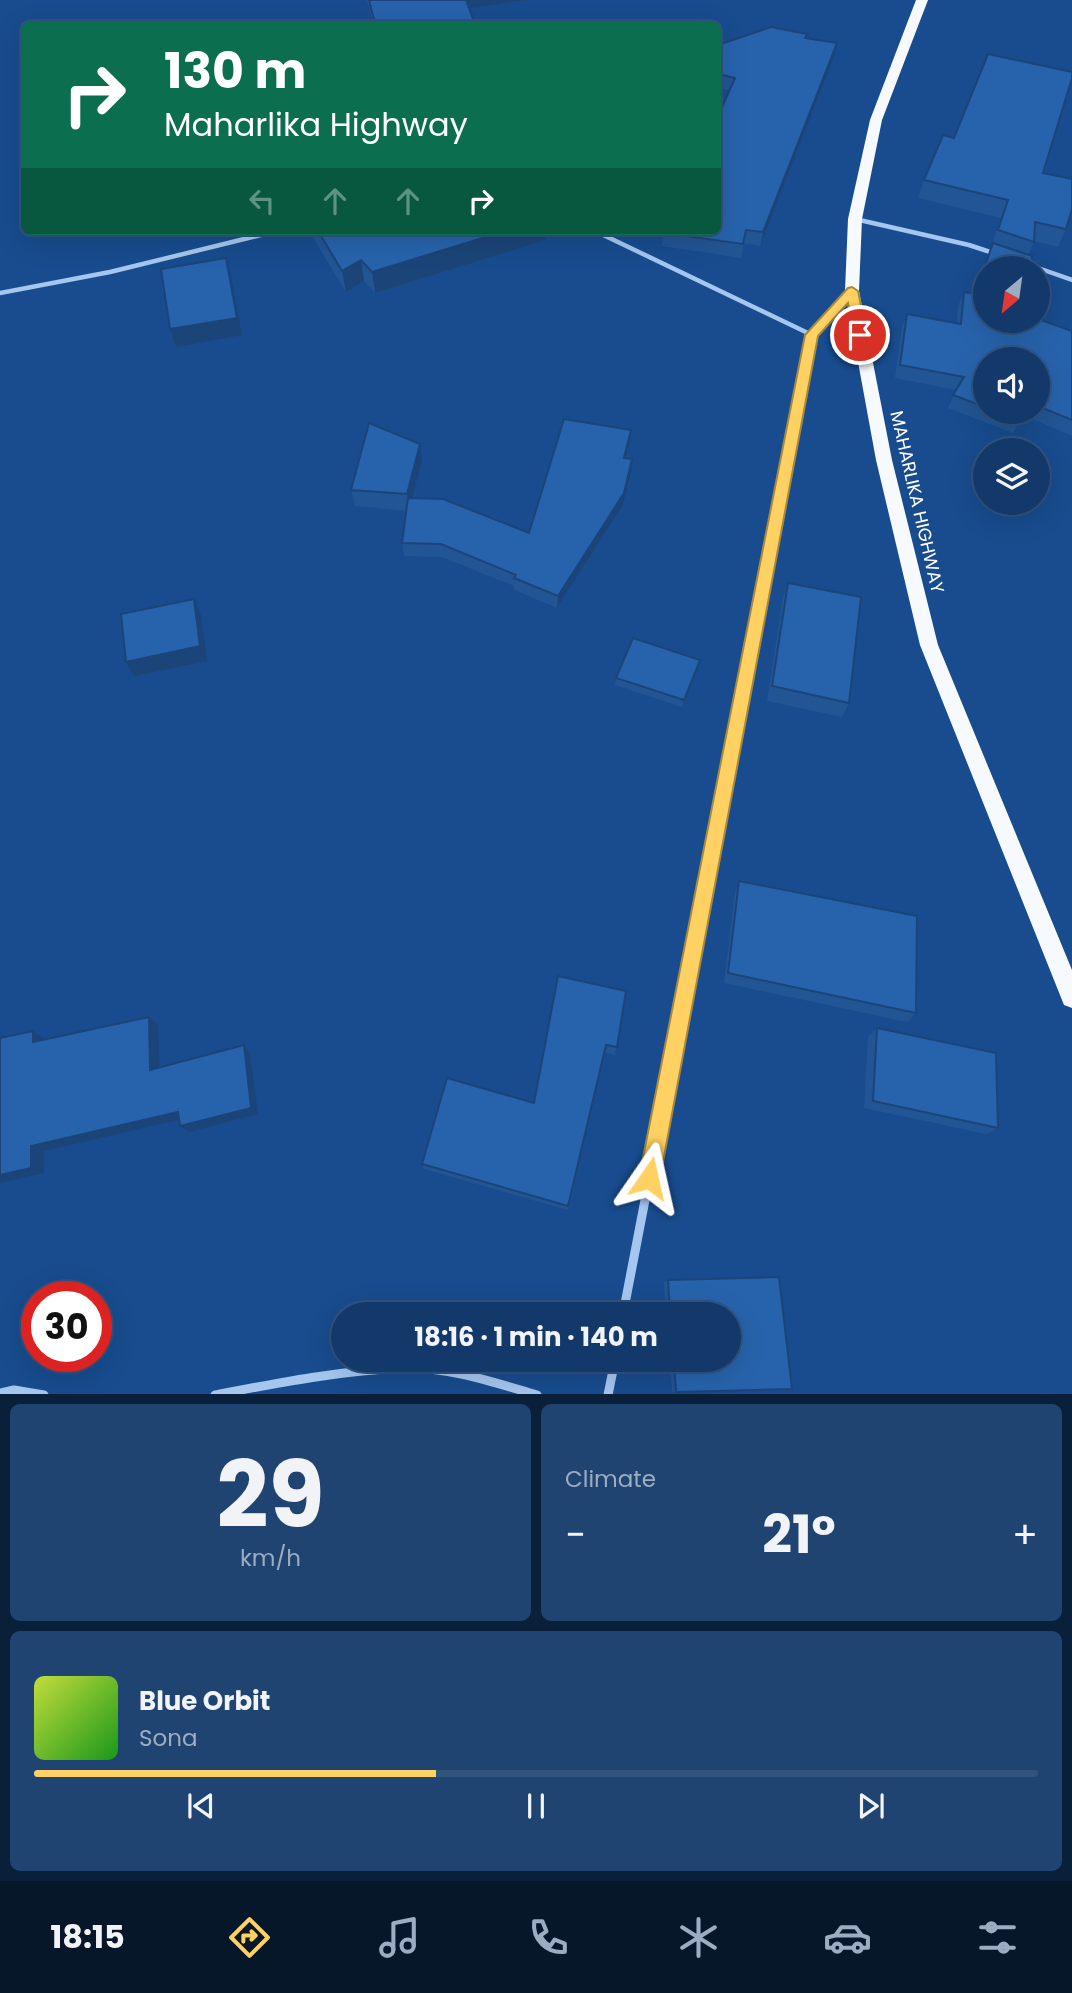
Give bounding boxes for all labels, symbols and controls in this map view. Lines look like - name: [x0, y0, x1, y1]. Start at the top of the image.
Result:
- text: 130 m: [164, 37, 306, 105]
- icon: right: [49, 49, 140, 140]
- text: Maharlika Highway: [164, 102, 468, 147]
- icon: left: [243, 182, 281, 220]
- icon: ahead: [316, 182, 354, 220]
- icon: ahead: [389, 182, 427, 220]
- icon: right: [462, 182, 500, 220]
- north arrow: [973, 256, 1050, 332]
- map controls: [973, 256, 1050, 515]
- pin: [830, 305, 890, 365]
- icon: arrive: [841, 316, 879, 354]
- button: sound: [973, 347, 1050, 424]
- street label: MAHARLIKA HIGHWAY: [884, 408, 951, 596]
- button: layers: [973, 438, 1050, 515]
- position arrow: [612, 1141, 686, 1215]
- speed limit sign: 30: [21, 1281, 112, 1372]
- text: 18:16 · 1 min · 140 m: [414, 1319, 658, 1355]
- text: 29: [217, 1431, 324, 1559]
- text: Climate: [565, 1463, 656, 1495]
- text: 21°: [762, 1498, 836, 1571]
- text: −: [565, 1508, 586, 1561]
- text: +: [1012, 1508, 1038, 1561]
- text: km/h: [240, 1542, 301, 1574]
- text: Blue Orbit: [139, 1683, 270, 1719]
- text: Sona: [139, 1722, 198, 1754]
- icon: previous: [182, 1787, 220, 1825]
- icon: pause: [517, 1787, 555, 1825]
- icon: next: [852, 1787, 890, 1825]
- icon: directions: [225, 1913, 274, 1962]
- icon: music: [375, 1913, 424, 1962]
- icon: phone: [524, 1913, 573, 1962]
- icon: climate: [674, 1913, 723, 1962]
- icon: car: [823, 1913, 872, 1962]
- icon: filters: [973, 1913, 1022, 1962]
- text: 18:15: [50, 1914, 125, 1959]

